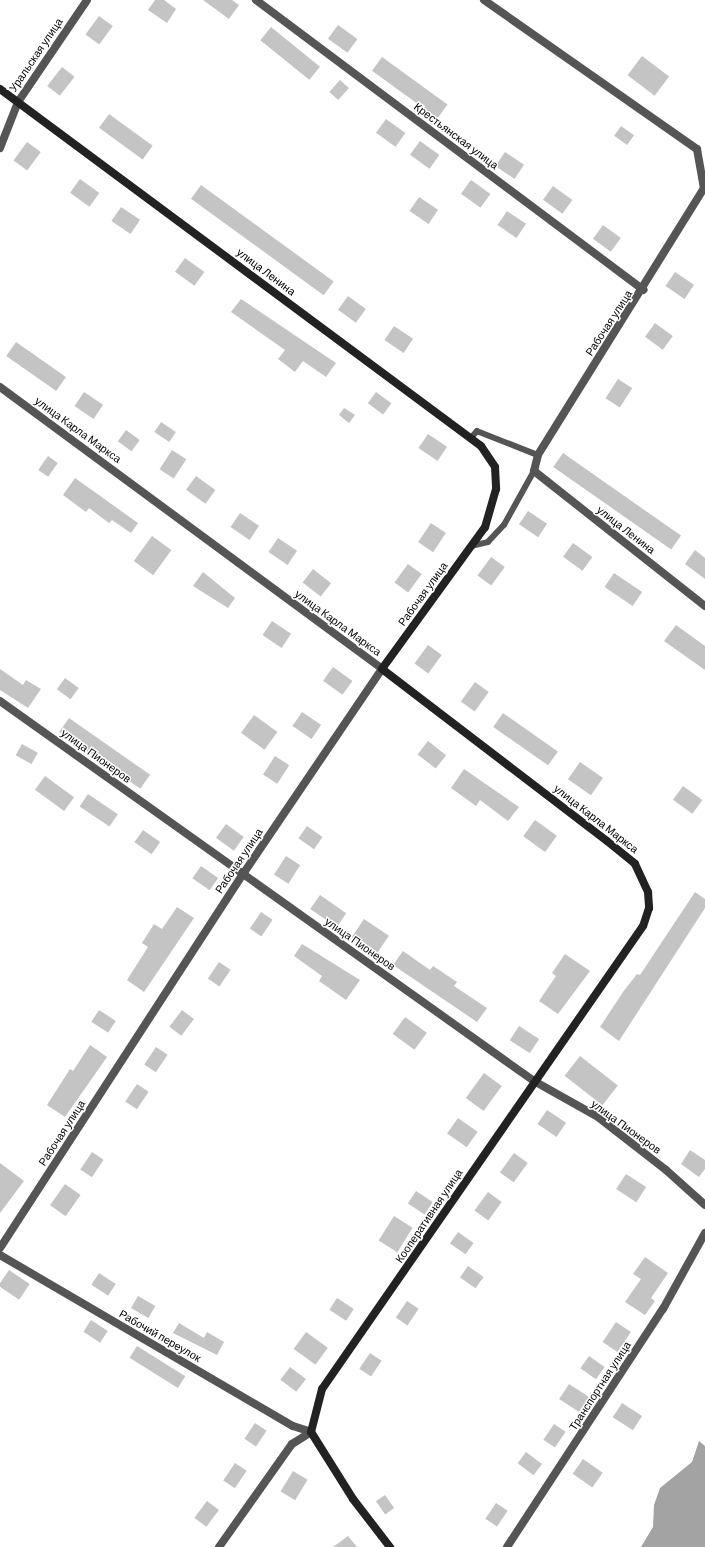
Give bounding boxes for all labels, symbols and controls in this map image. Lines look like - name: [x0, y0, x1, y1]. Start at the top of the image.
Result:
- street label: Уральская улица: [6, 16, 66, 94]
- street label: Крестьянская улица: [411, 100, 501, 172]
- street label: улица Ленина: [234, 246, 298, 298]
- street label: Рабочая улица: [583, 288, 635, 358]
- street label: улица Карла Маркса: [32, 394, 124, 466]
- street label: улица Ленина: [594, 503, 658, 557]
- street label: Рабочая улица: [395, 560, 451, 628]
- street label: улица Карла Маркса: [292, 587, 384, 659]
- street label: улица Пионеров: [59, 726, 133, 786]
- street label: улица Карла Маркса: [551, 782, 641, 856]
- street label: Рабочая улица: [212, 826, 266, 896]
- street label: улица Пионеров: [322, 915, 398, 973]
- street label: улица Пионеров: [589, 1097, 663, 1157]
- street label: Рабочая улица: [36, 1098, 88, 1168]
- street label: Кооперативная улица: [393, 1167, 465, 1265]
- street label: Рабочий переулок: [117, 1307, 203, 1365]
- street label: Транспортная улица: [566, 1339, 634, 1433]

